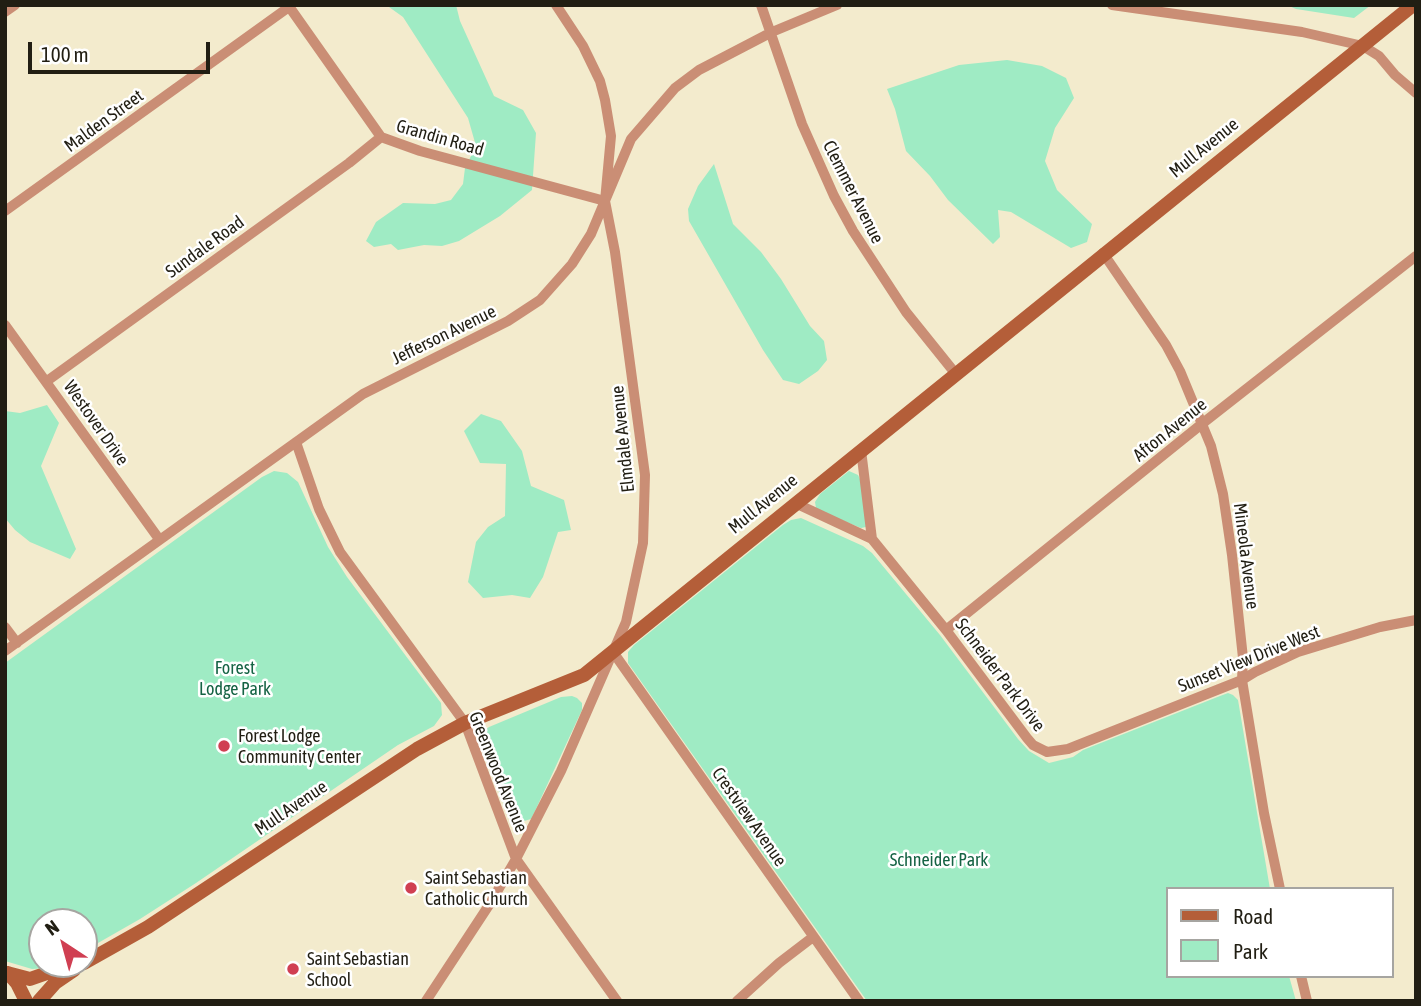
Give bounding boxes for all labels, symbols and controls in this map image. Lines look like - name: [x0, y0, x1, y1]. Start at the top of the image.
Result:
- scale bar: [32, 28, 214, 72]
- text: 100 m: [41, 42, 89, 66]
- street label: Malden Street: [60, 85, 148, 157]
- street label: Mull Avenue: [1165, 114, 1243, 182]
- street label: Grandin Road: [394, 115, 486, 161]
- street label: Clemmer Avenue: [818, 137, 888, 247]
- street label: Sundale Road: [162, 211, 248, 283]
- street label: Jefferson Avenue: [388, 301, 500, 369]
- street label: Westover Drive: [59, 376, 133, 470]
- street label: Elmdale Avenue: [607, 384, 639, 494]
- street label: Afton Avenue: [1129, 394, 1211, 466]
- street label: Mull Avenue: [724, 470, 802, 538]
- street label: Mineola Avenue: [1229, 502, 1263, 610]
- street label: Schneider Park Drive: [950, 614, 1050, 736]
- street label: Sunset View Drive West: [1175, 621, 1323, 697]
- park label: Forest Lodge Park: [199, 657, 271, 700]
- street label: Greenwood Avenue: [464, 709, 532, 835]
- place label: Forest Lodge Community Center: [238, 725, 361, 768]
- marker: Forest Lodge Community Center: [216, 738, 232, 754]
- street label: Crestview Avenue: [707, 763, 791, 871]
- street label: Mull Avenue: [251, 776, 331, 840]
- park label: Schneider Park: [890, 849, 988, 871]
- place label: Saint Sebastian Catholic Church: [425, 867, 528, 910]
- marker: Saint Sebastian Catholic Church: [403, 880, 419, 896]
- legend: [1166, 887, 1393, 978]
- text: Road: [1233, 904, 1273, 928]
- north arrow: [28, 908, 98, 978]
- text: N: [41, 915, 63, 940]
- text: Park: [1233, 939, 1268, 963]
- place label: Saint Sebastian School: [307, 948, 409, 990]
- marker: Saint Sebastian School: [285, 961, 301, 977]

